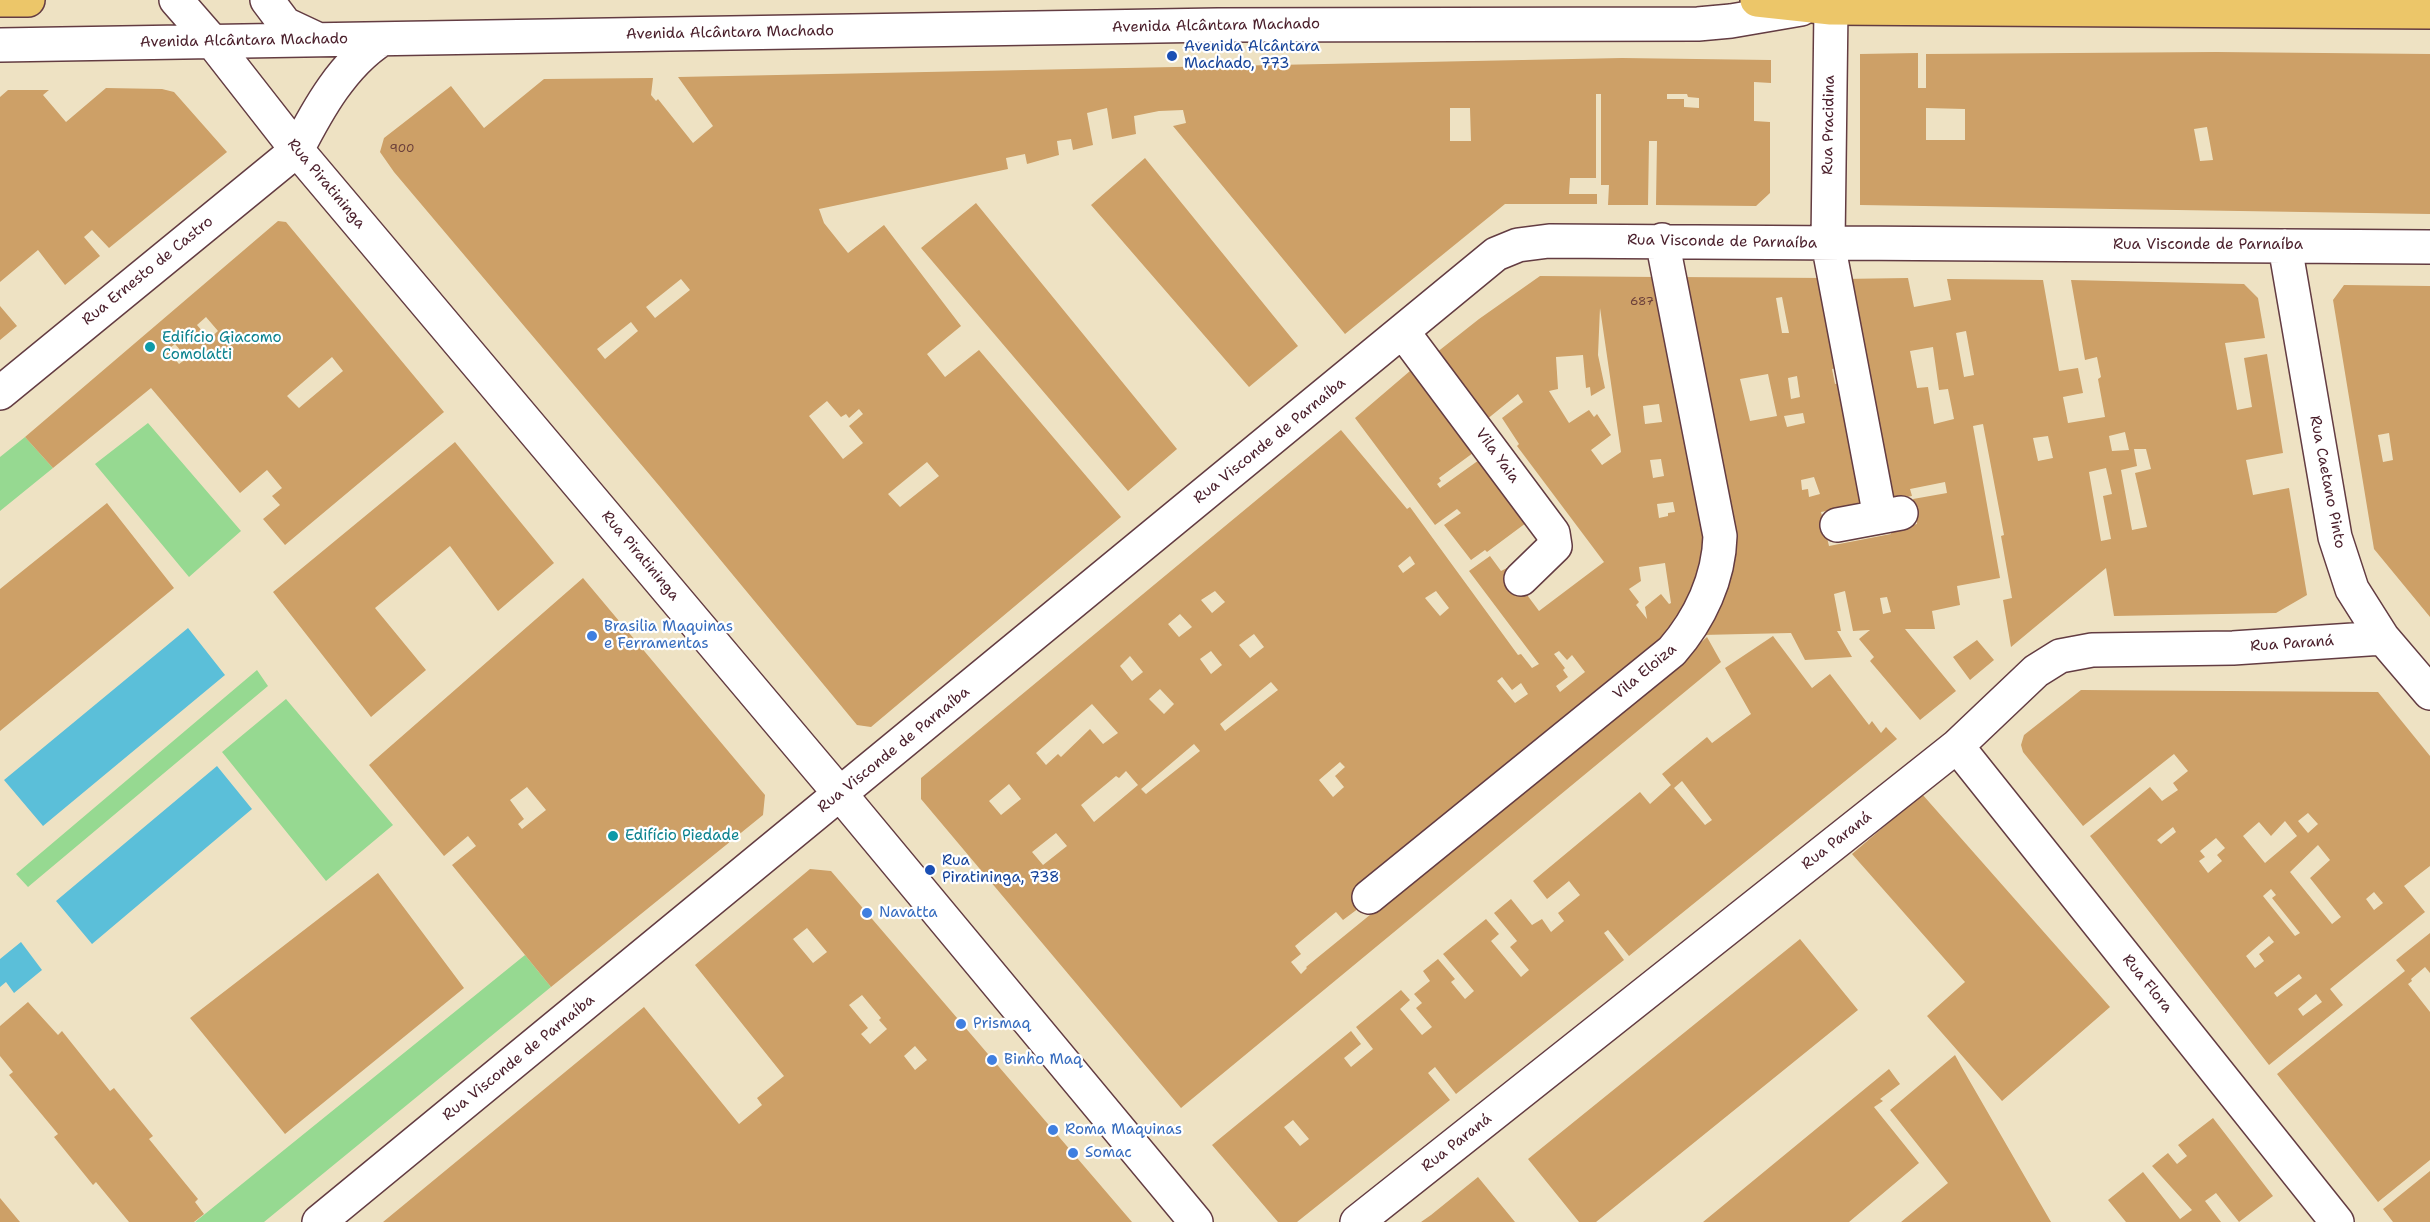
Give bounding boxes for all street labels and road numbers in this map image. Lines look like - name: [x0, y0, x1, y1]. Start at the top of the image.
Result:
- street label: Avenida Alcântara Machado: [1112, 15, 1320, 37]
- street label: Avenida Alcântara Machado: [626, 22, 834, 44]
- street label: Avenida Alcântara Machado: [140, 30, 348, 52]
- street label: Rua Pracidina: [1819, 75, 1839, 175]
- street label: Rua Piratininga: [283, 135, 369, 233]
- street label: Rua Ernesto de Castro: [79, 213, 217, 329]
- street label: Rua Visconde de Parnaíba: [1627, 231, 1817, 253]
- street label: Rua Visconde de Parnaíba: [2113, 236, 2303, 254]
- street label: Rua Visconde de Parnaíba: [1190, 374, 1350, 508]
- street label: Rua Caetano Pinto: [2305, 414, 2349, 550]
- street label: Vila Yaia: [1471, 425, 1523, 487]
- street label: Rua Piratininga: [597, 507, 683, 605]
- street label: Rua Paraná: [2250, 632, 2334, 656]
- street label: Vila Eloiza: [1610, 640, 1680, 704]
- street label: Rua Visconde de Parnaíba: [814, 683, 974, 817]
- street label: Rua Paraná: [1798, 808, 1876, 874]
- street label: Rua Flora: [2118, 951, 2176, 1017]
- street label: Rua Visconde de Parnaíba: [439, 991, 599, 1125]
- street label: Rua Paraná: [1418, 1110, 1496, 1176]

